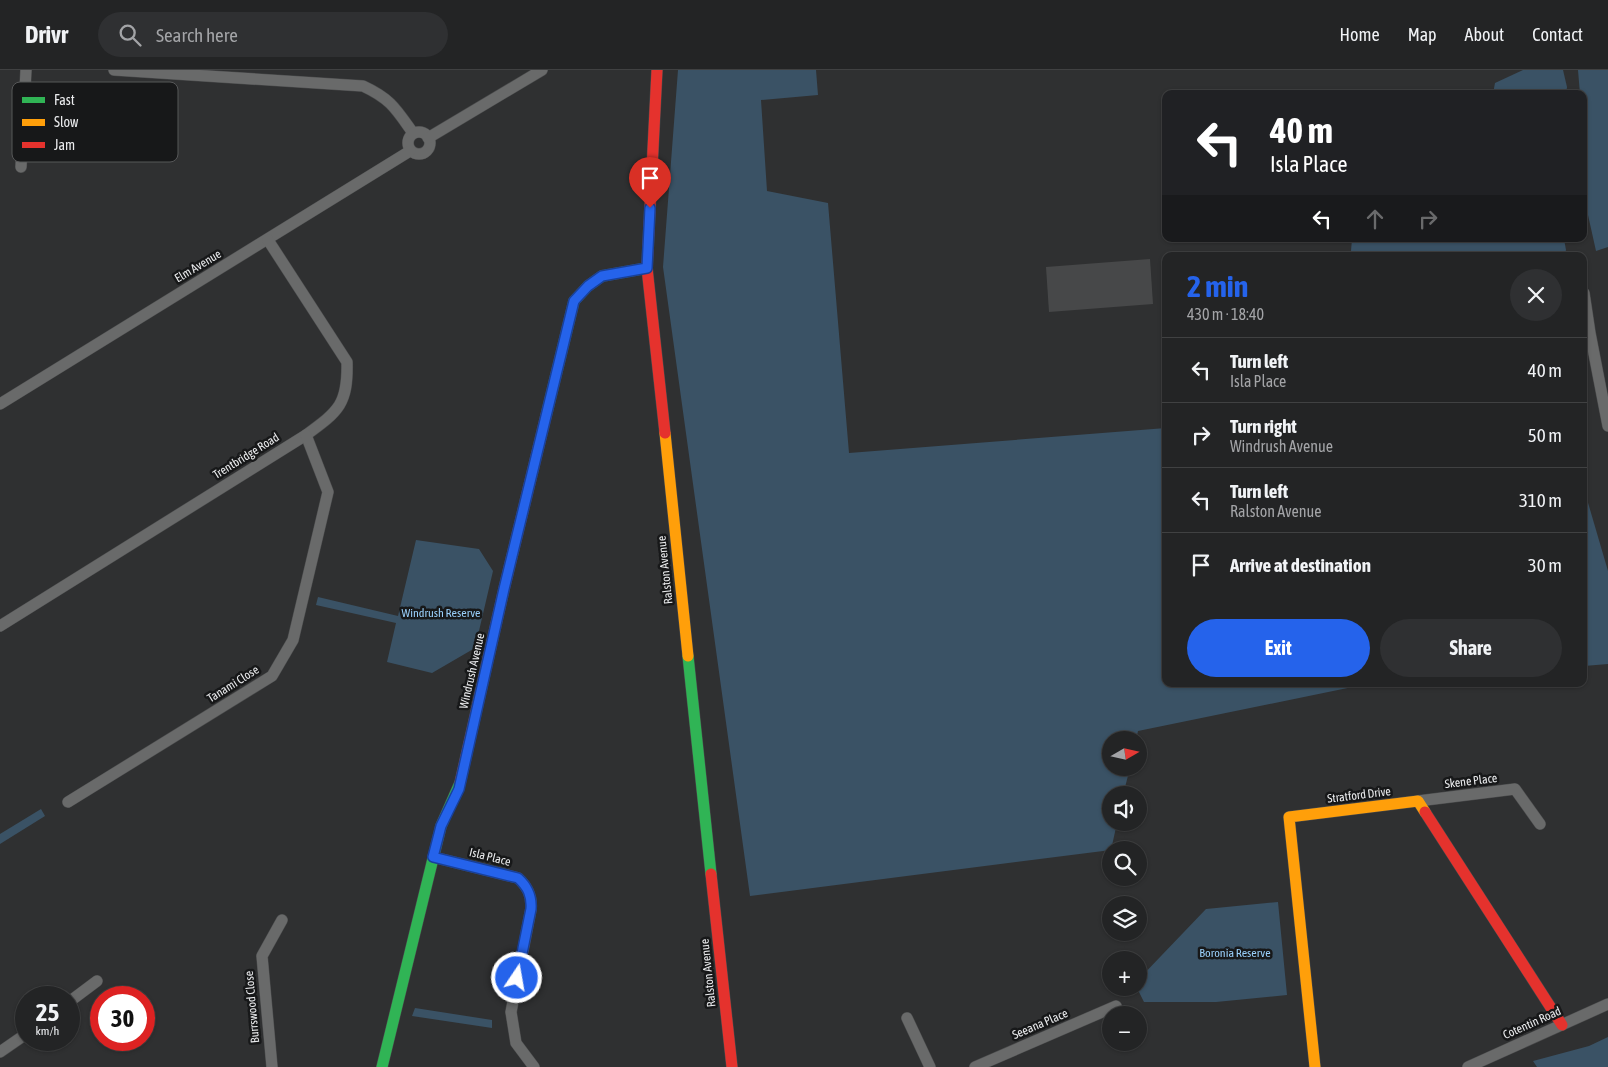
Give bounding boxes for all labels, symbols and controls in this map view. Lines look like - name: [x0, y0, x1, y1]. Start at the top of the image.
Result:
- search box: [98, 12, 448, 57]
- text: Drivr: [25, 21, 68, 48]
- icon: search: [116, 21, 144, 49]
- text: Search here: [156, 24, 238, 46]
- text: Home: [1340, 24, 1380, 45]
- text: Map: [1408, 24, 1437, 45]
- text: About: [1465, 24, 1504, 45]
- text: Contact: [1532, 24, 1583, 45]
- legend: [12, 82, 178, 162]
- text: Fast: [54, 92, 75, 108]
- icon: left: [1187, 110, 1252, 175]
- text: 40 m: [1270, 110, 1333, 150]
- text: Slow: [54, 114, 79, 130]
- text: Jam: [54, 137, 75, 153]
- text: Isla Place: [1270, 151, 1347, 177]
- pin: [629, 157, 671, 208]
- icon: arrive: [636, 164, 664, 192]
- icon: left: [1308, 205, 1336, 233]
- icon: ahead: [1361, 205, 1389, 233]
- icon: right: [1414, 205, 1442, 233]
- street label: Elm Avenue: [172, 247, 224, 285]
- text: 2 min: [1187, 269, 1248, 303]
- button: close: [1510, 269, 1562, 321]
- text: 430 m · 18:40: [1187, 305, 1264, 323]
- text: Turn left: [1230, 350, 1288, 372]
- icon: left: [1187, 356, 1215, 384]
- text: 40 m: [1528, 359, 1562, 381]
- text: Isla Place: [1230, 372, 1286, 390]
- text: Turn right: [1230, 415, 1297, 437]
- icon: right: [1187, 421, 1215, 449]
- text: 50 m: [1528, 424, 1562, 446]
- street label: Trentbridge Road: [210, 430, 282, 482]
- text: Windrush Avenue: [1230, 437, 1333, 455]
- text: Turn left: [1230, 480, 1288, 502]
- icon: left: [1187, 486, 1215, 514]
- text: 310 m: [1519, 489, 1562, 511]
- text: Ralston Avenue: [1230, 502, 1322, 520]
- street label: Ralston Avenue: [654, 535, 676, 605]
- icon: arrive: [1187, 551, 1215, 579]
- text: Arrive at destination: [1230, 554, 1371, 576]
- text: 30 m: [1528, 554, 1562, 576]
- park label: Windrush Reserve: [402, 606, 480, 620]
- button: Exit: [1187, 619, 1370, 677]
- button: Share: [1380, 619, 1562, 677]
- street label: Windrush Avenue: [456, 632, 488, 710]
- street label: Tanami Close: [205, 663, 261, 705]
- north arrow: [1102, 731, 1148, 776]
- map controls: [1102, 731, 1147, 1051]
- street label: Skene Place: [1444, 771, 1498, 791]
- street label: Stratford Drive: [1326, 784, 1392, 806]
- button: sound: [1102, 786, 1147, 831]
- button: search: [1102, 841, 1147, 886]
- street label: Isla Place: [468, 845, 512, 869]
- button: layers: [1102, 896, 1147, 941]
- street label: Ralston Avenue: [697, 938, 719, 1008]
- park label: Boronia Reserve: [1199, 946, 1271, 960]
- position arrow: [490, 951, 542, 1003]
- button: +: [1102, 951, 1147, 996]
- street label: Burrswood Close: [242, 970, 262, 1044]
- speed limit sign: 30: [90, 986, 155, 1051]
- text: 25: [36, 998, 59, 1026]
- street label: Cotentin Road: [1501, 1004, 1563, 1042]
- street label: Seeana Place: [1010, 1006, 1070, 1042]
- button: −: [1102, 1006, 1147, 1051]
- text: km/h: [36, 1024, 59, 1038]

